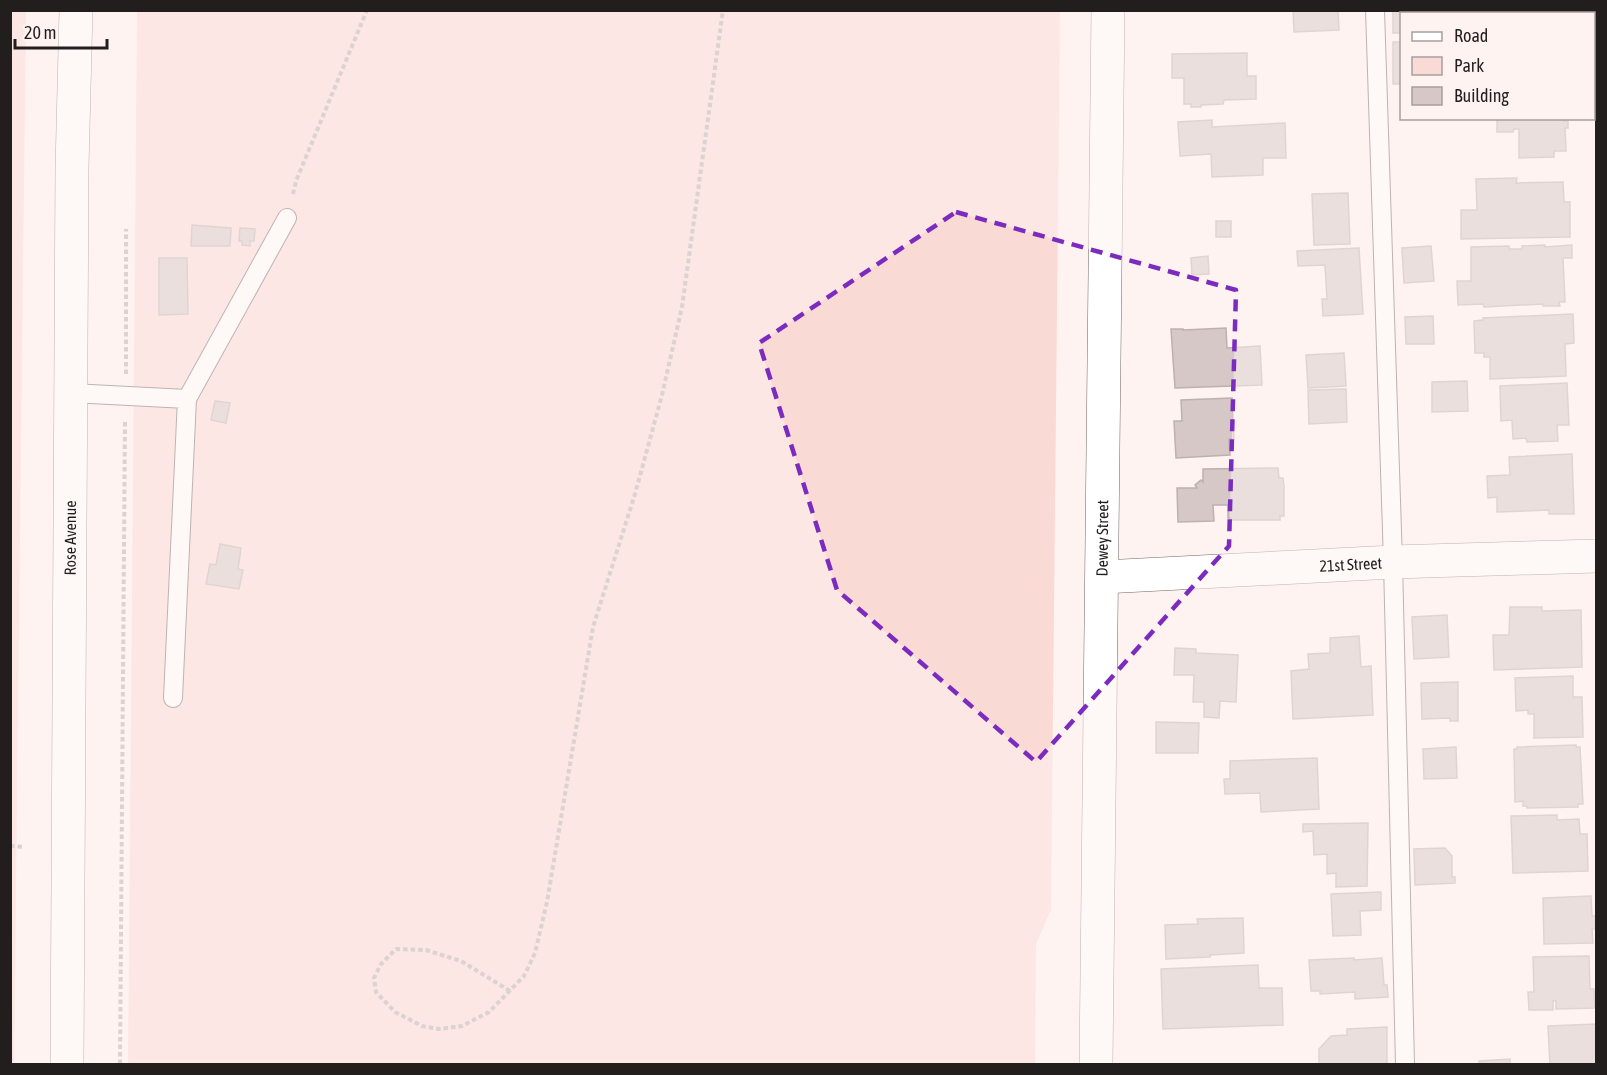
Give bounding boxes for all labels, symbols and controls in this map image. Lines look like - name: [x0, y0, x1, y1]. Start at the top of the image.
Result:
- scale bar: [15, 12, 106, 50]
- legend: [1400, 12, 1595, 120]
- text: 20 m: [24, 22, 56, 43]
- text: Road: [1454, 25, 1488, 46]
- text: Park: [1454, 55, 1484, 76]
- text: Building: [1454, 85, 1509, 106]
- street label: Dewey Street: [1093, 499, 1112, 576]
- street label: Rose Avenue: [61, 500, 79, 576]
- street label: 21st Street: [1319, 554, 1383, 575]

